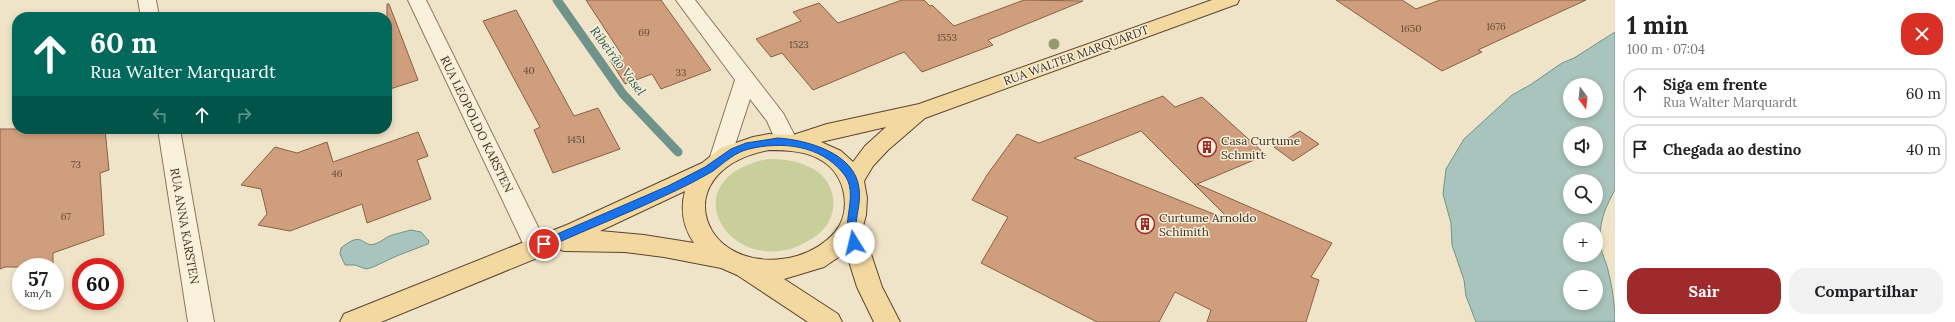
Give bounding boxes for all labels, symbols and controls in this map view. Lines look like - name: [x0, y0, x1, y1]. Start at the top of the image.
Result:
- text: 1 min: [1627, 10, 1688, 41]
- button: close: [1901, 13, 1943, 55]
- house number: 1676: [1486, 20, 1506, 33]
- street label: RUA WALTER MARQUARDT: [1001, 22, 1151, 88]
- house number: 1650: [1400, 22, 1422, 35]
- water label: Ribeirão Vasel: [586, 23, 650, 99]
- text: 60 m: [90, 25, 157, 61]
- house number: 69: [638, 26, 650, 39]
- icon: ahead: [24, 28, 76, 80]
- house number: 1553: [937, 31, 957, 44]
- house number: 1523: [789, 38, 809, 51]
- text: 100 m · 07:04: [1627, 41, 1705, 58]
- street label: RUA LEOPOLDO KARSTEN: [437, 53, 517, 195]
- text: Rua Walter Marquardt: [90, 60, 276, 83]
- house number: 40: [523, 64, 535, 77]
- house number: 33: [675, 66, 687, 79]
- text: Siga em frente: [1663, 75, 1767, 94]
- north arrow: [1563, 78, 1603, 118]
- map controls: [1563, 78, 1603, 310]
- icon: ahead: [1629, 82, 1651, 104]
- text: 60 m: [1906, 84, 1941, 103]
- text: Rua Walter Marquardt: [1663, 94, 1797, 111]
- icon: left: [149, 104, 171, 126]
- icon: ahead: [191, 104, 213, 126]
- icon: right: [233, 104, 255, 126]
- button: sound: [1563, 126, 1603, 166]
- house number: 1451: [567, 133, 585, 146]
- place label: Casa Curtume Schmitt: [1221, 133, 1301, 162]
- building icon: Casa Curtume Schmitt: [1196, 136, 1218, 158]
- icon: arrive: [1629, 138, 1651, 160]
- text: Chegada ao destino: [1663, 140, 1801, 159]
- text: 40 m: [1906, 140, 1941, 159]
- house number: 73: [71, 158, 82, 171]
- street label: RUA ANNA KARSTEN: [167, 167, 203, 285]
- house number: 46: [331, 167, 343, 180]
- button: search: [1563, 174, 1603, 214]
- house number: 67: [61, 210, 72, 223]
- place label: Curtume Arnoldo Schimith: [1159, 210, 1257, 239]
- building icon: Curtume Arnoldo Schimith: [1134, 213, 1156, 235]
- position arrow: [833, 222, 875, 264]
- button: +: [1563, 222, 1603, 262]
- pin: [527, 227, 561, 261]
- icon: arrive: [533, 233, 555, 255]
- speed limit sign: 60: [72, 258, 124, 310]
- text: 57: [28, 266, 48, 291]
- button: Sair: [1627, 268, 1781, 314]
- button: Compartilhar: [1789, 268, 1943, 314]
- button: −: [1563, 270, 1603, 310]
- text: km/h: [24, 287, 52, 300]

